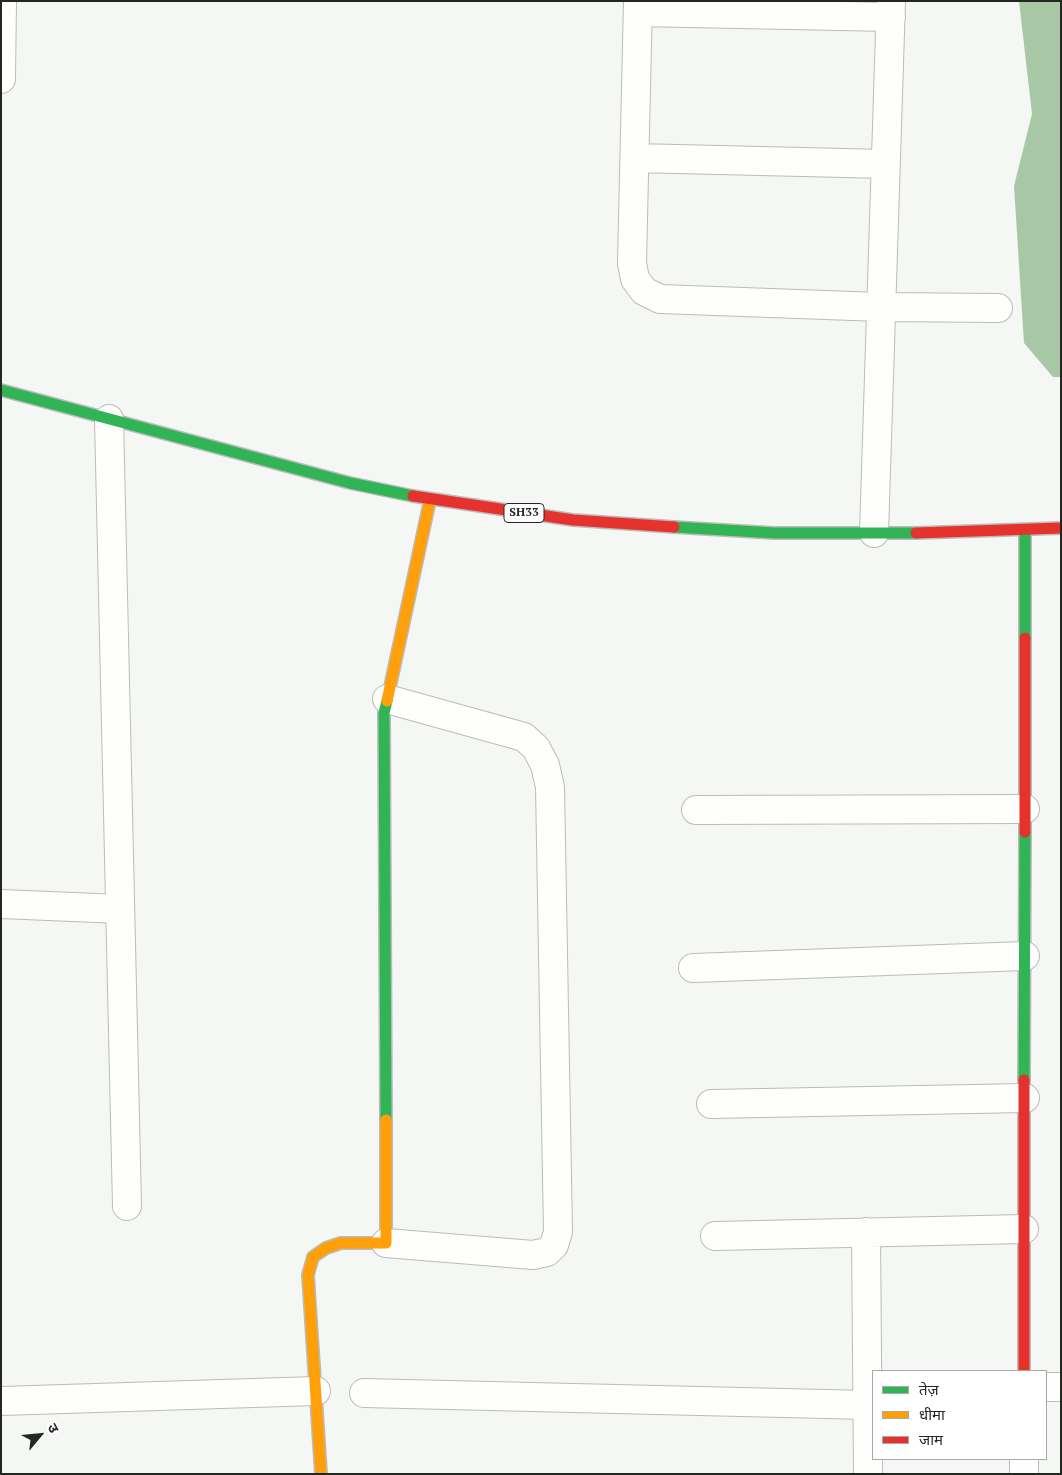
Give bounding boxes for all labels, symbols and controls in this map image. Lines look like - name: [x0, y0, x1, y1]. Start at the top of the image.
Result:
- road number: SH33: [504, 503, 544, 522]
- legend: [872, 1370, 1047, 1460]
- text: तेज़: [919, 1379, 939, 1399]
- text: धीमा: [919, 1404, 945, 1424]
- north arrow: [15, 1410, 65, 1460]
- text: उ: [43, 1420, 64, 1436]
- text: जाम: [919, 1429, 943, 1449]

